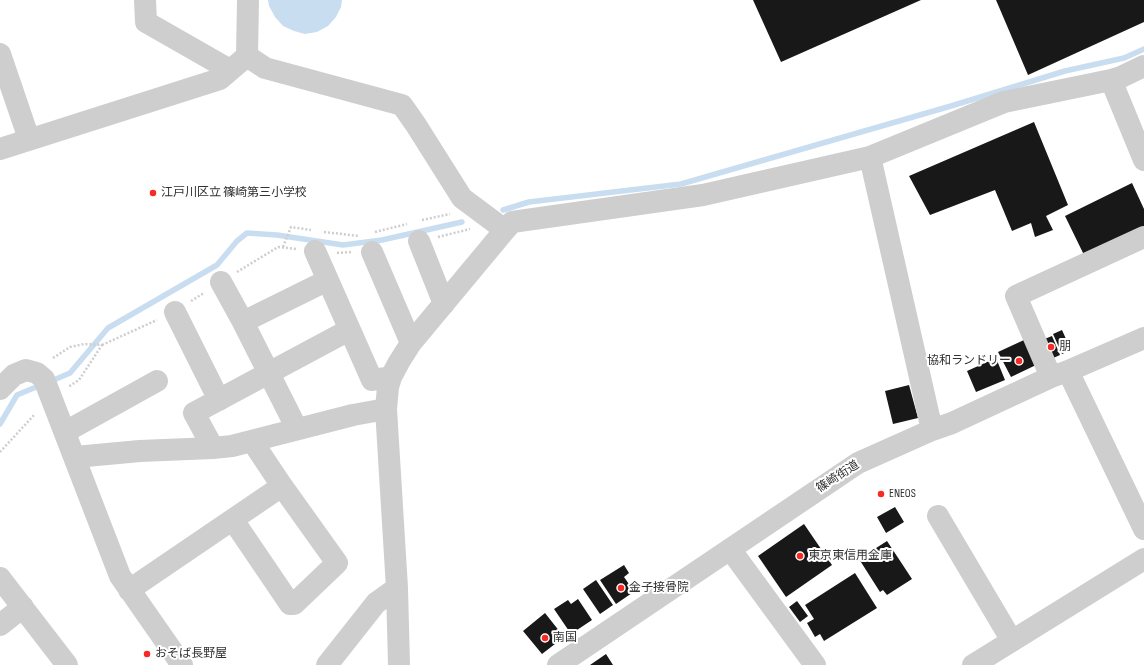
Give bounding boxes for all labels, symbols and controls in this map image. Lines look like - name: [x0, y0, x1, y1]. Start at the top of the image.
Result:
- place label: 江戸川区立 篠崎第三小学校: [161, 186, 307, 200]
- marker: 江戸川区立 篠崎第三小学校: [148, 188, 158, 198]
- place label: 朋: [1059, 340, 1071, 354]
- marker: 朋: [1046, 342, 1056, 352]
- place label: 協和ランドリー: [927, 354, 1011, 368]
- marker: 協和ランドリー: [1014, 356, 1024, 366]
- street label: 篠崎街道: [814, 458, 862, 496]
- place label: ENEOS: [889, 487, 916, 501]
- marker: ENEOS: [876, 489, 886, 499]
- place label: 東京東信用金庫: [808, 549, 892, 563]
- marker: 東京東信用金庫: [795, 551, 805, 561]
- place label: 金子接骨院: [629, 581, 689, 595]
- marker: 金子接骨院: [616, 583, 626, 593]
- place label: 南国: [553, 631, 577, 645]
- marker: 南国: [540, 633, 550, 643]
- place label: おそば長野屋: [155, 647, 227, 661]
- marker: おそば長野屋: [142, 649, 152, 659]

